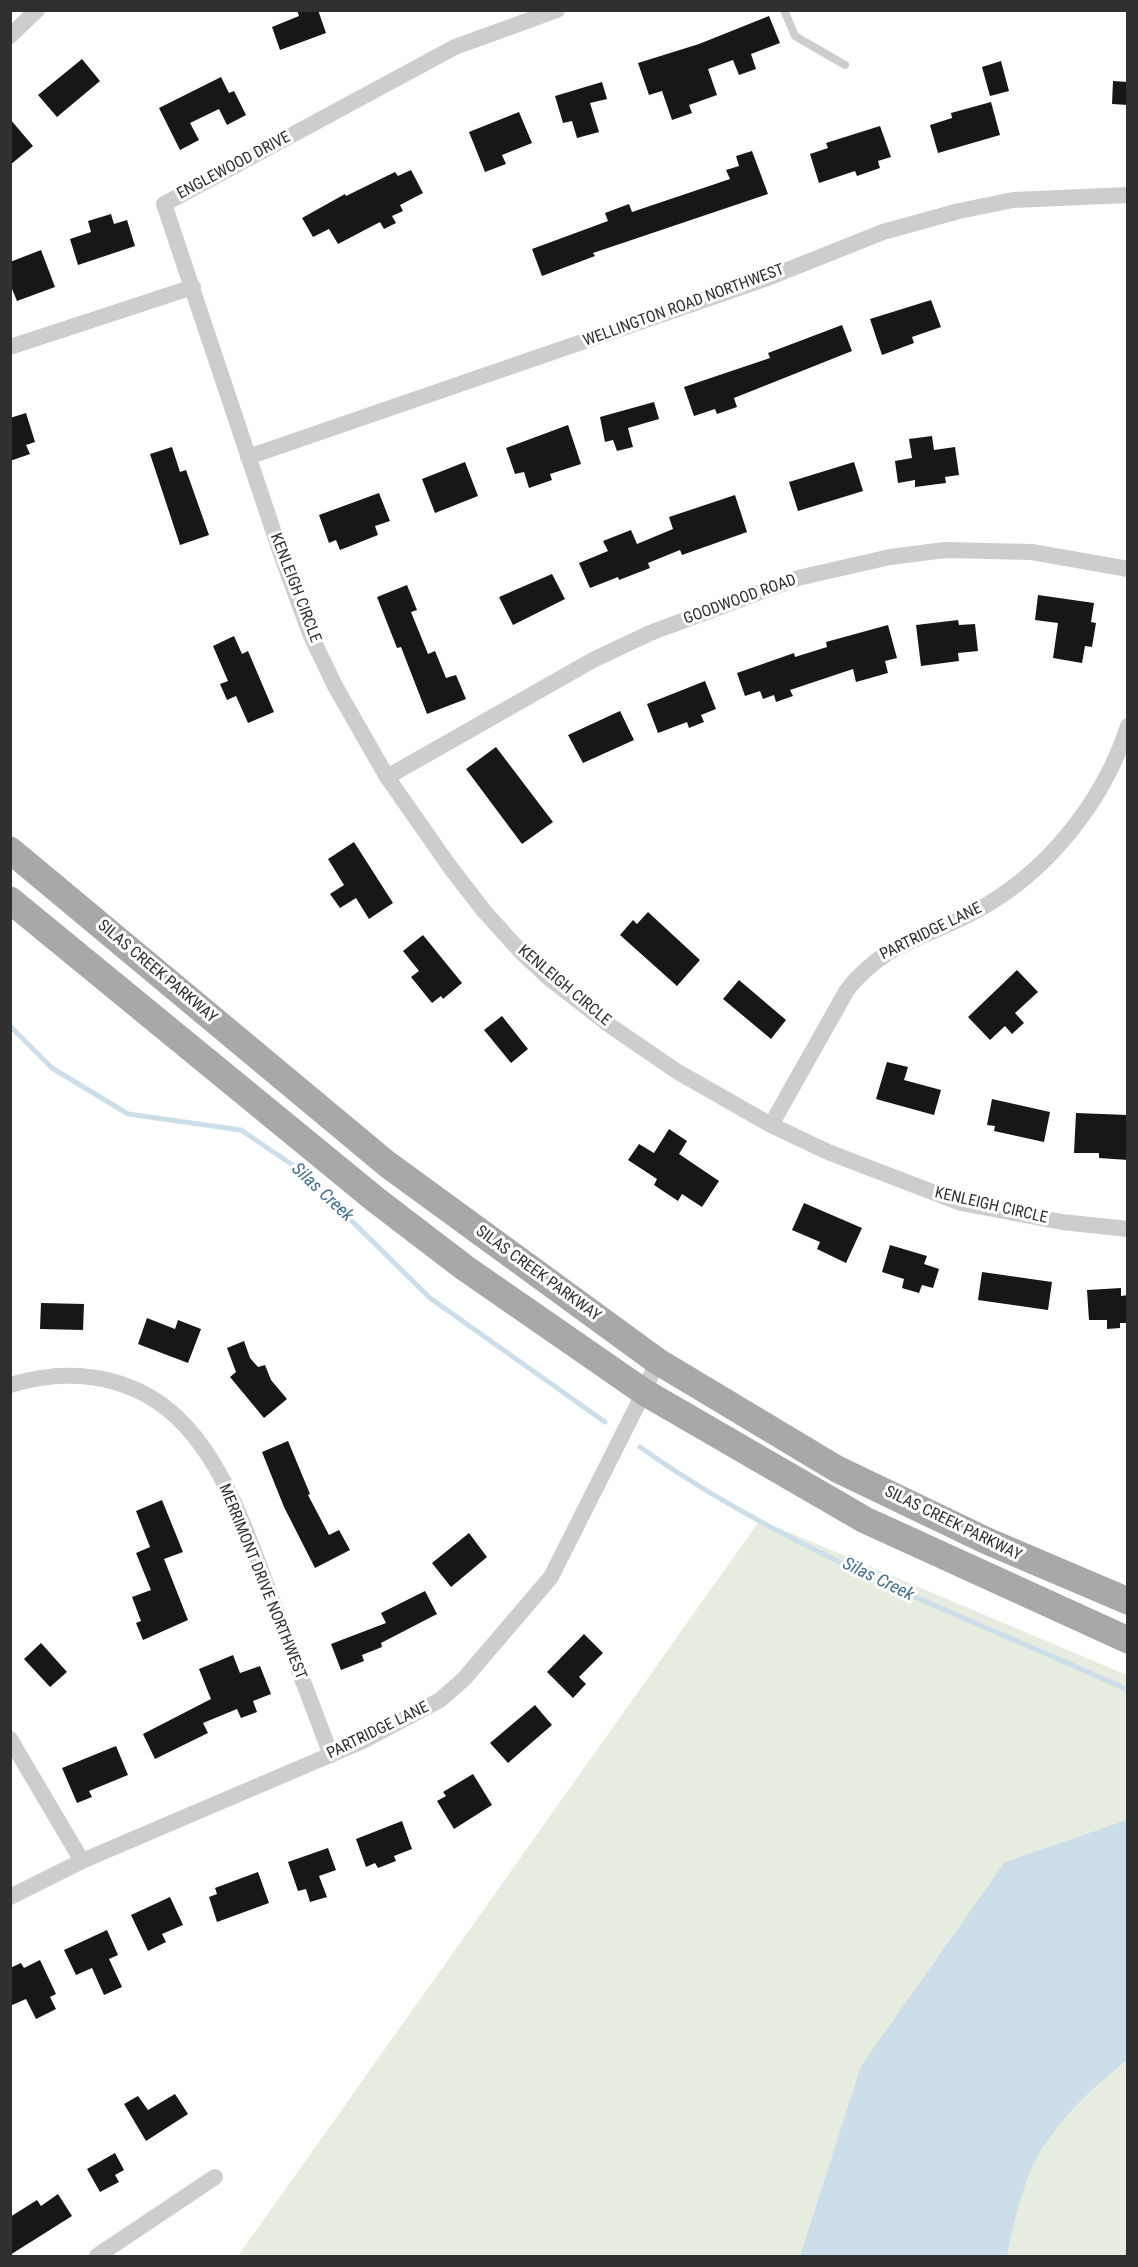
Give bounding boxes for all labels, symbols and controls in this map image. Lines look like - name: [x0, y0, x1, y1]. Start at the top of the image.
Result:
- street label: ENGLEWOOD DRIVE: [174, 128, 294, 204]
- street label: WELLINGTON ROAD NORTHWEST: [581, 261, 787, 351]
- street label: KENLEIGH CIRCLE: [265, 531, 325, 645]
- street label: GOODWOOD ROAD: [681, 571, 799, 629]
- street label: PARTRIDGE LANE: [877, 899, 985, 965]
- street label: SILAS CREEK PARKWAY: [93, 916, 221, 1028]
- street label: KENLEIGH CIRCLE: [514, 942, 614, 1030]
- water label: Silas Creek: [287, 1159, 357, 1227]
- street label: KENLEIGH CIRCLE: [933, 1184, 1049, 1228]
- street label: SILAS CREEK PARKWAY: [472, 1222, 604, 1326]
- street label: MERRIMONT DRIVE NORTHWEST: [214, 1481, 310, 1683]
- street label: SILAS CREEK PARKWAY: [881, 1482, 1025, 1566]
- water label: Silas Creek: [839, 1553, 917, 1607]
- street label: PARTRIDGE LANE: [324, 1698, 432, 1764]

